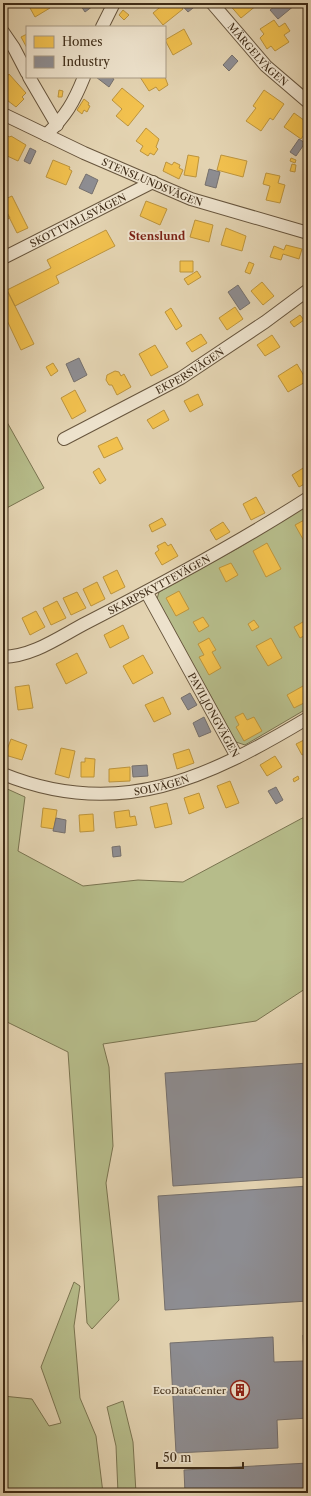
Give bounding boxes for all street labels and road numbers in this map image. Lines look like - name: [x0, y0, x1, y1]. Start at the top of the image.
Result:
- street label: MÄRGELVÄGEN: [225, 20, 291, 89]
- street label: STENSLUNDSVÄGEN: [100, 155, 204, 208]
- street label: SKOTTVALLSVÄGEN: [28, 190, 128, 250]
- street label: EKPERSVÄGEN: [153, 345, 226, 397]
- street label: SKARPSKYTTEVÄGEN: [105, 552, 213, 617]
- street label: PAVILJONGVÄGEN: [185, 670, 242, 760]
- street label: SOLVÄGEN: [133, 772, 191, 798]

